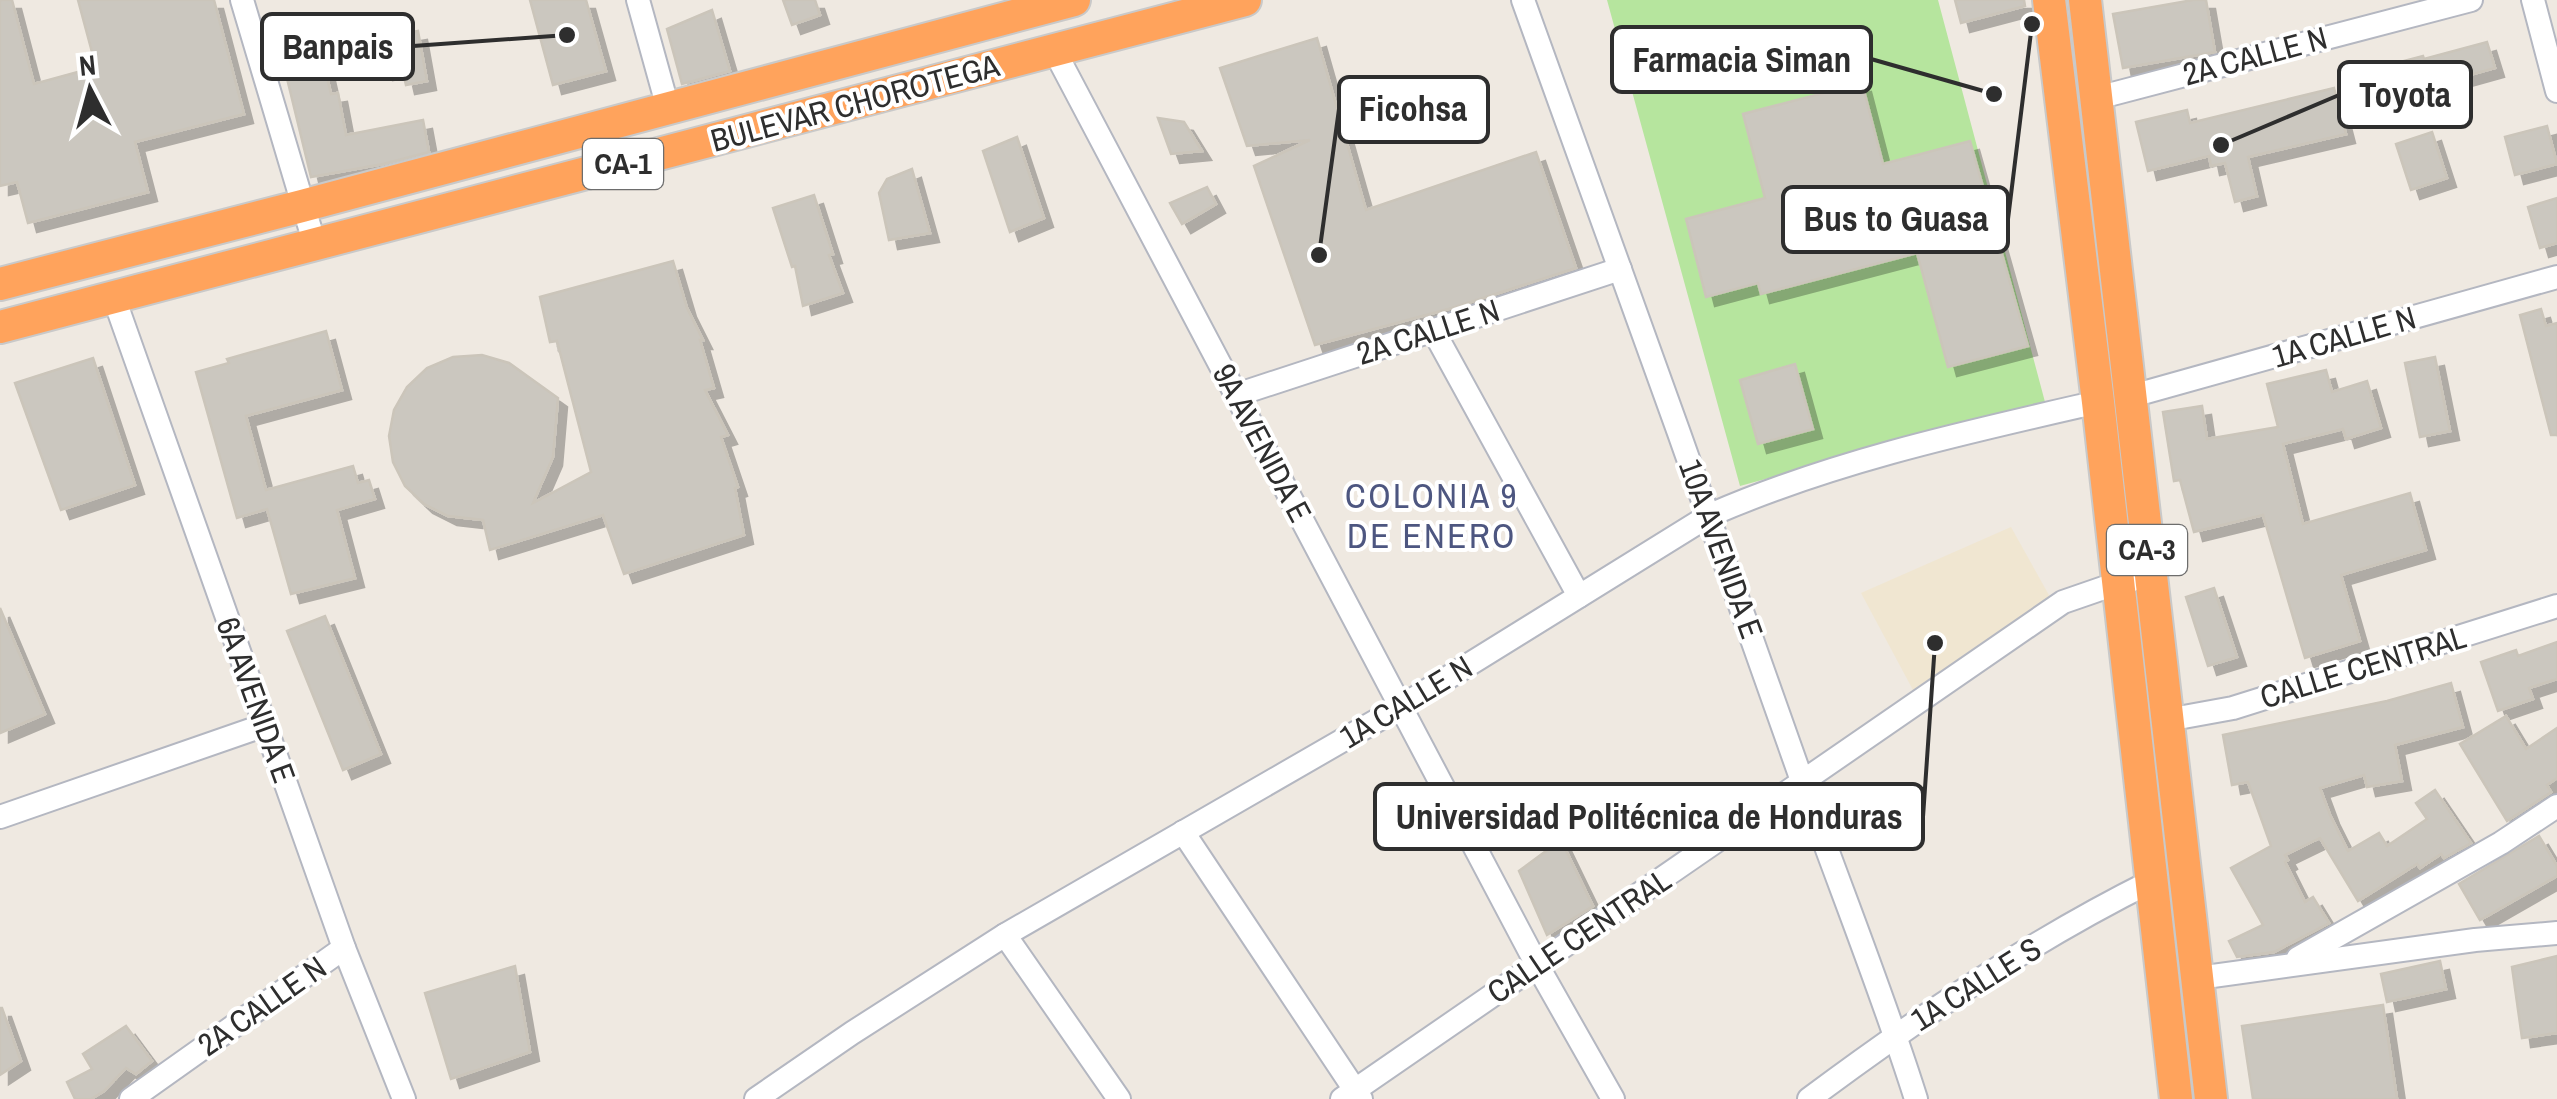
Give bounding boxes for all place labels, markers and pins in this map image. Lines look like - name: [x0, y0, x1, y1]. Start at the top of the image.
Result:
- callout: Banpais: [262, 14, 413, 79]
- callout: Farmacia Siman: [1612, 27, 1871, 92]
- callout: Toyota: [2339, 62, 2471, 127]
- callout: Ficohsa: [1339, 77, 1488, 142]
- callout: Bus to Guasa: [1783, 187, 2008, 252]
- callout: Universidad Politécnica de Honduras: [1375, 784, 1923, 849]

